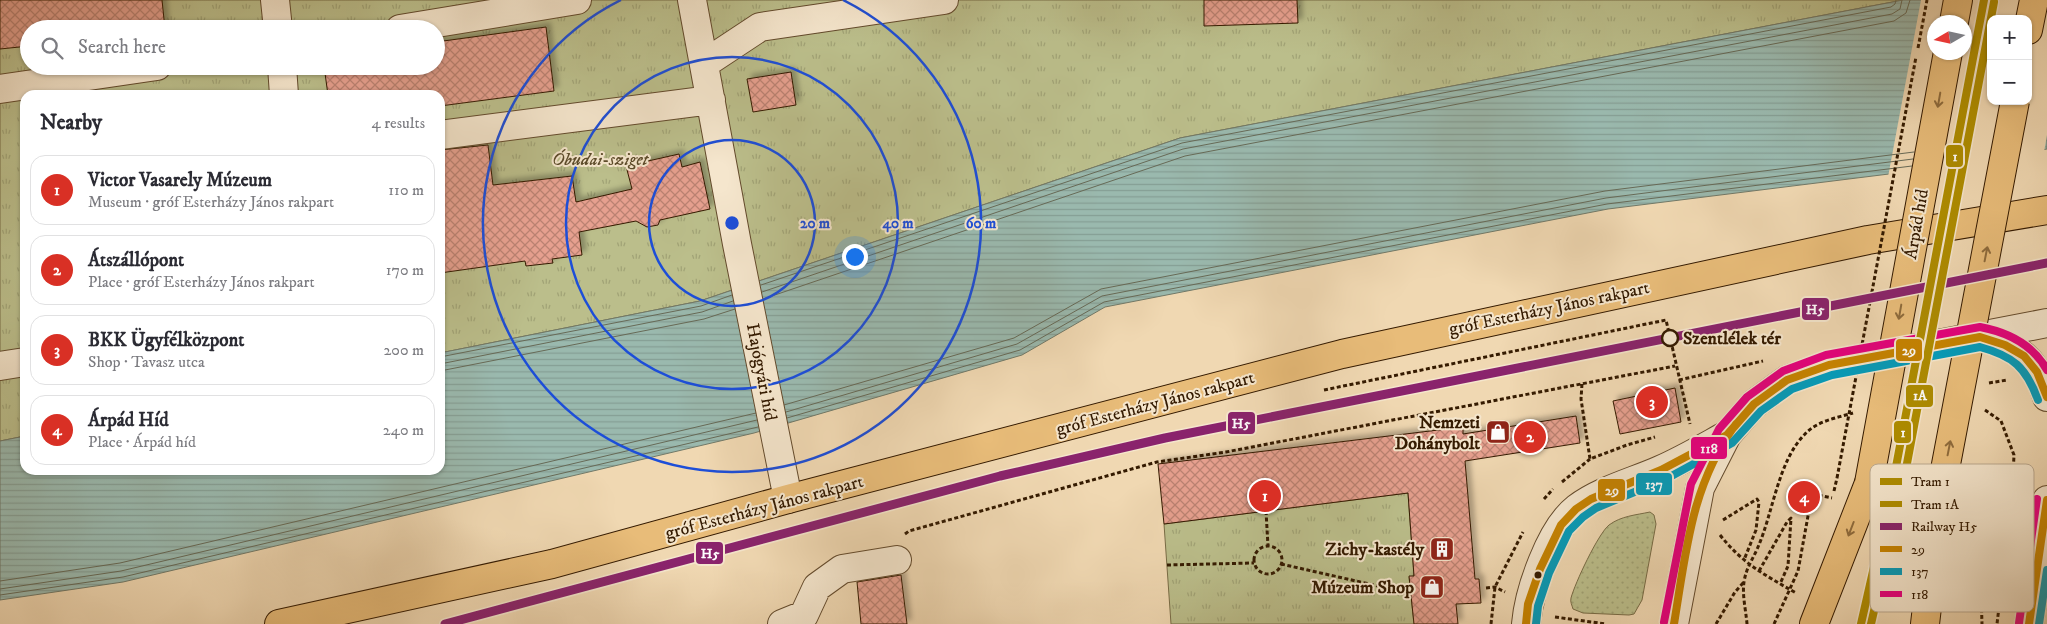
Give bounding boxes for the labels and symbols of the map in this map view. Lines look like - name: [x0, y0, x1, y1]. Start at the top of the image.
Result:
- north arrow: [1927, 15, 1972, 60]
- one-way arrow: [1934, 92, 1944, 108]
- line badge: 1: [1945, 144, 1964, 168]
- text: 1: [1952, 148, 1958, 166]
- park label: Óbudai-sziget: [552, 149, 650, 171]
- street label: Árpád híd: [1899, 187, 1934, 261]
- centre of rings: [723, 214, 741, 232]
- text: 20 m: [800, 214, 831, 233]
- text: 40 m: [881, 214, 914, 233]
- text: 60 m: [966, 214, 997, 233]
- your location: [842, 244, 868, 270]
- one-way arrow: [1981, 246, 1991, 262]
- street label: gróf Esterházy János rakpart: [1447, 277, 1652, 341]
- line badge: H5: [1801, 297, 1830, 321]
- text: H5: [1806, 301, 1824, 319]
- one-way arrow: [1895, 303, 1905, 319]
- street label: Hajógyári híd: [741, 321, 781, 423]
- place label: Szentlélek tér: [1683, 328, 1781, 350]
- marker: Szentlélek tér: [1661, 329, 1679, 347]
- line badge: 29: [1895, 338, 1923, 362]
- text: 29: [1902, 342, 1916, 360]
- street label: gróf Esterházy János rakpart: [1054, 367, 1257, 441]
- pin: 3: [1636, 383, 1668, 421]
- line badge: 1A: [1905, 384, 1934, 408]
- text: 1A: [1913, 387, 1928, 405]
- line badge: H5: [1227, 411, 1256, 435]
- place label: Nemzeti Dohánybolt: [1395, 412, 1480, 455]
- text: H5: [1232, 415, 1250, 433]
- pin: 2: [1514, 418, 1546, 456]
- shop icon: Nemzeti Dohánybolt: [1485, 419, 1511, 445]
- line badge: 1: [1893, 420, 1912, 444]
- text: 1: [1900, 424, 1906, 442]
- line badge: 118: [1690, 436, 1728, 460]
- text: 118: [1700, 440, 1718, 458]
- one-way arrow: [1945, 440, 1954, 456]
- legend: [1870, 464, 2034, 612]
- street label: gróf Esterházy János rakpart: [663, 471, 866, 545]
- line badge: 137: [1635, 472, 1673, 496]
- text: Tram 1: [1911, 473, 1950, 491]
- text: 137: [1645, 476, 1663, 494]
- pin: 1: [1249, 477, 1281, 515]
- line badge: 29: [1597, 478, 1626, 502]
- pin: 4: [1788, 478, 1820, 516]
- text: 29: [1605, 482, 1619, 500]
- text: Tram 1A: [1911, 496, 1960, 514]
- text: Railway H5: [1911, 518, 1977, 536]
- one-way arrow: [1846, 521, 1855, 536]
- building icon: Zichy-kastély: [1429, 536, 1455, 562]
- place label: Zichy-kastély: [1325, 539, 1424, 561]
- line badge: H5: [695, 541, 724, 565]
- text: 29: [1911, 541, 1925, 559]
- text: H5: [701, 545, 719, 563]
- text: 137: [1911, 563, 1929, 581]
- unlabelled marker: [1533, 570, 1543, 580]
- shop icon: Múzeum Shop: [1419, 574, 1445, 600]
- place label: Múzeum Shop: [1311, 577, 1414, 599]
- text: 118: [1911, 586, 1928, 604]

